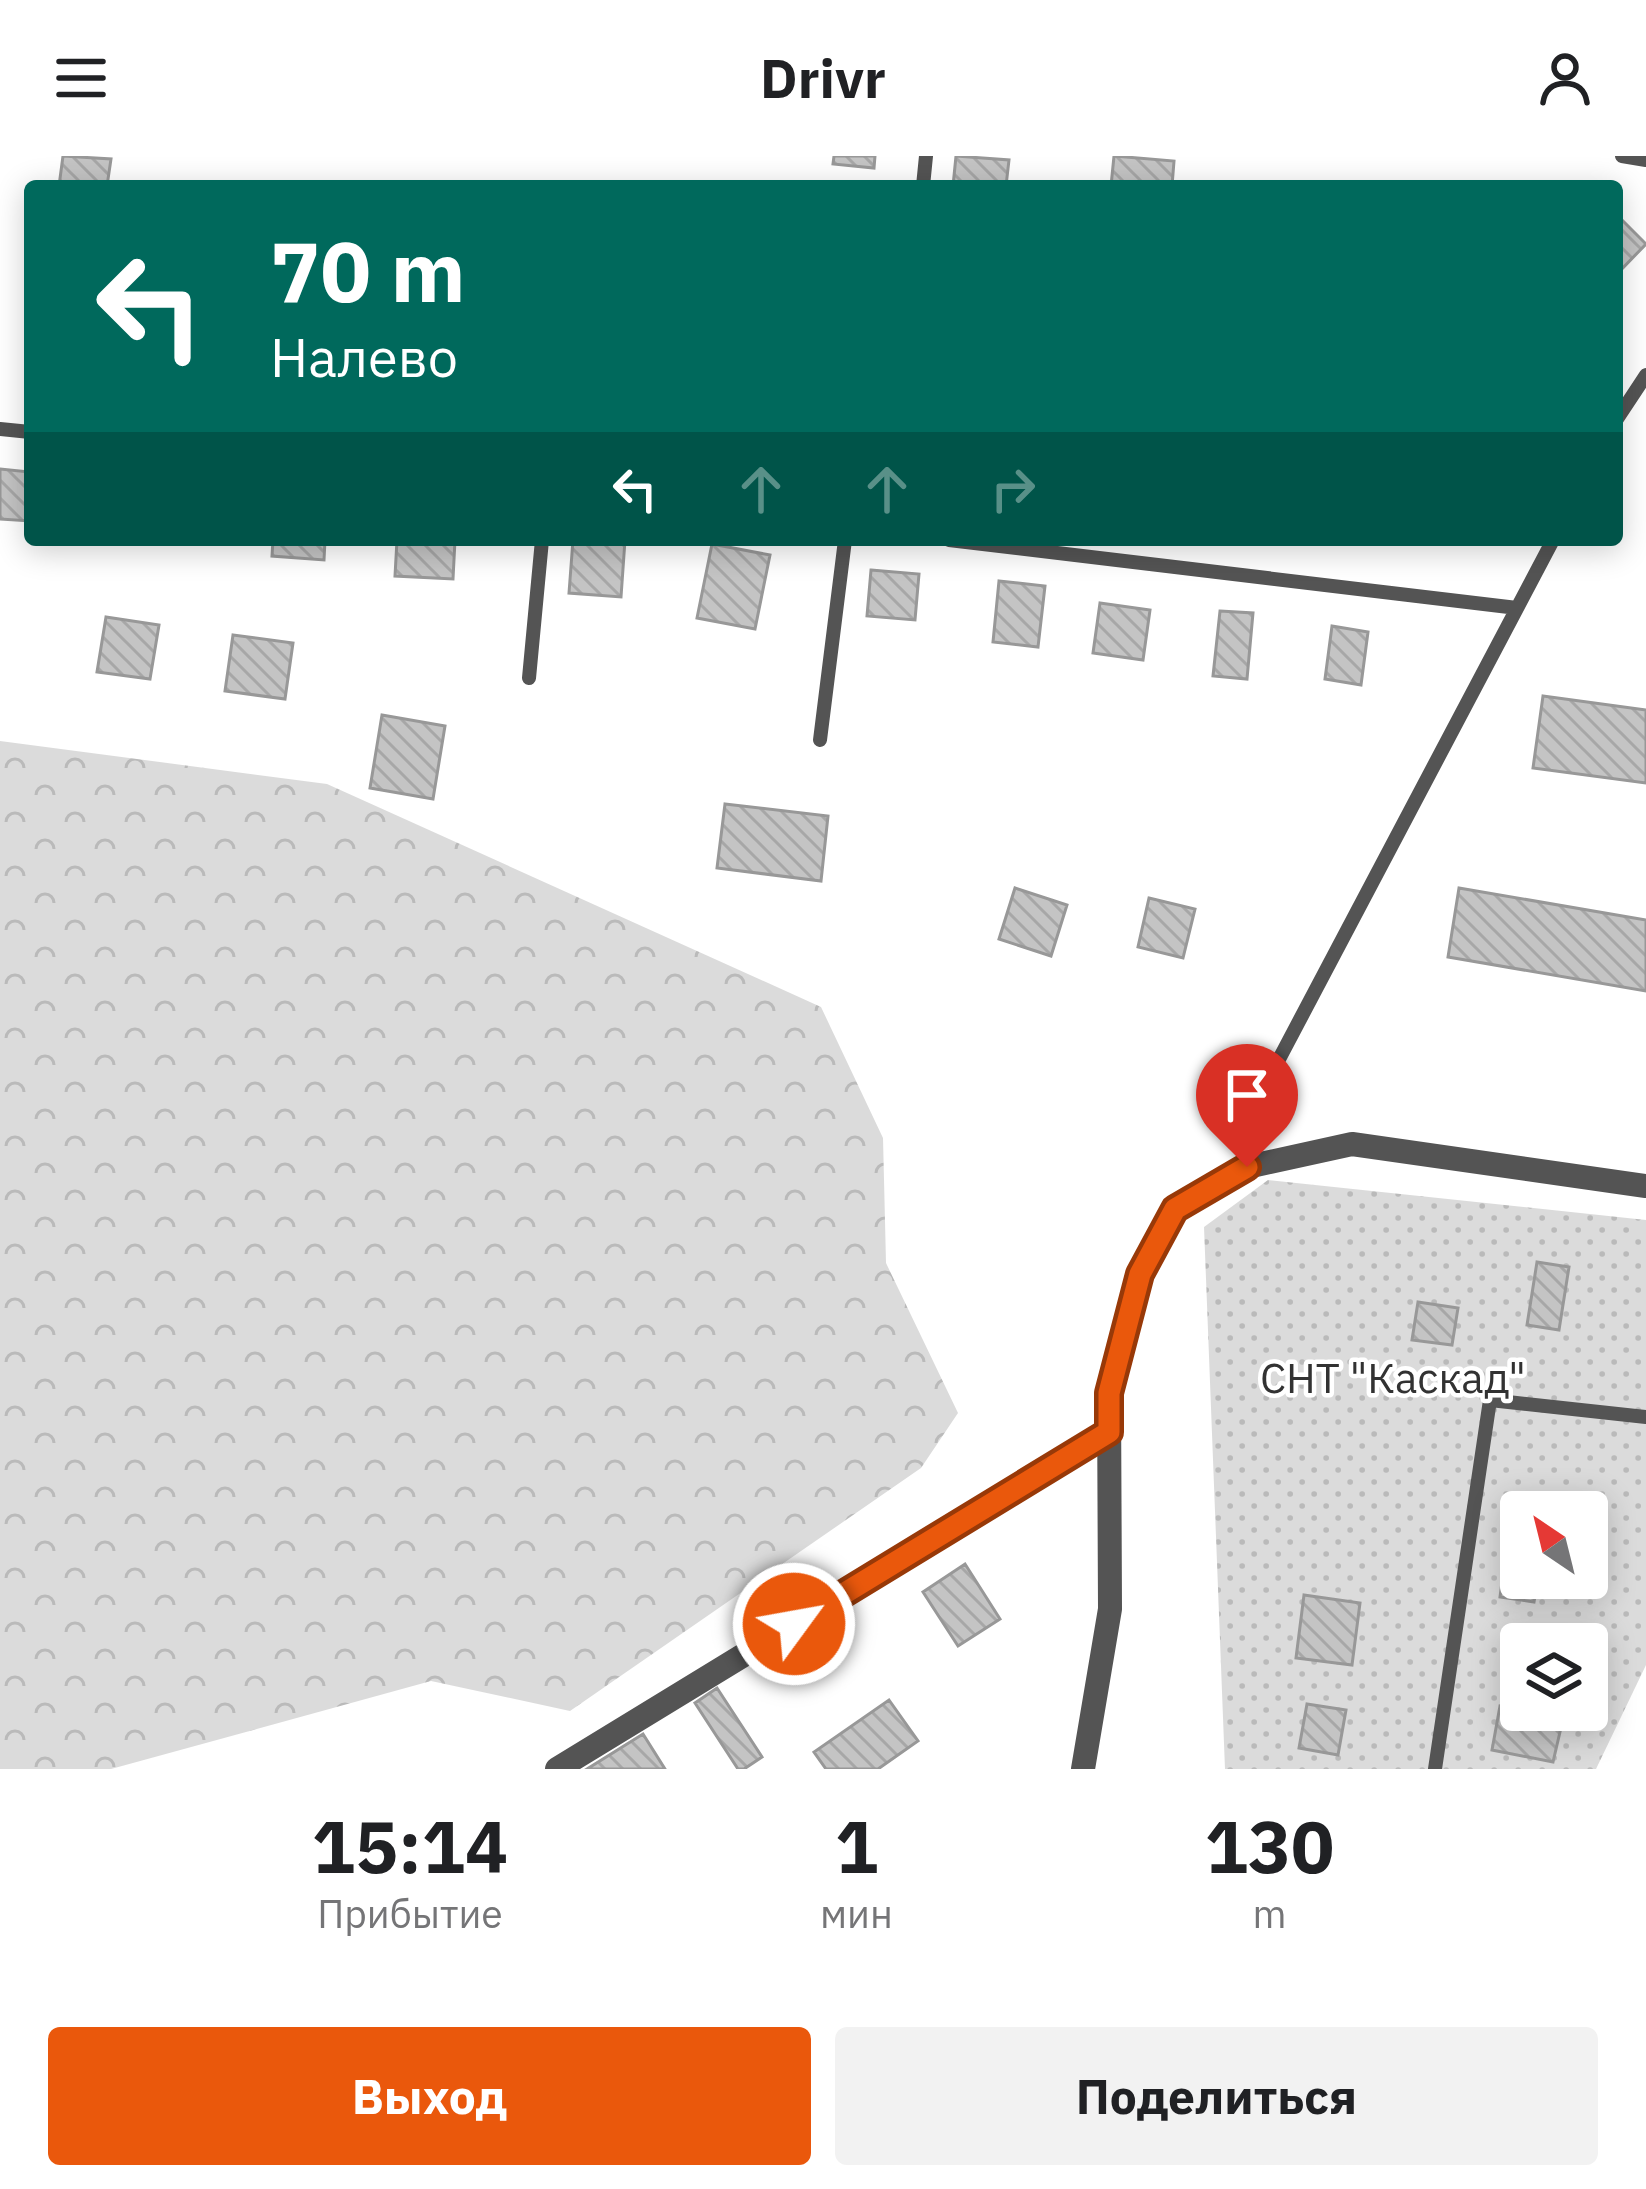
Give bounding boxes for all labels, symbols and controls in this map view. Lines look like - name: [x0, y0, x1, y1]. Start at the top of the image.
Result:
- text: Drivr: [760, 43, 886, 113]
- icon: menu: [48, 45, 114, 111]
- icon: person: [1532, 45, 1598, 111]
- text: 70 m: [270, 216, 466, 325]
- icon: left: [72, 228, 228, 384]
- text: Налево: [270, 322, 458, 392]
- icon: left: [602, 456, 668, 522]
- icon: ahead: [728, 456, 794, 522]
- icon: ahead: [854, 456, 920, 522]
- icon: right: [980, 456, 1046, 522]
- pin: [1196, 1044, 1298, 1167]
- icon: arrive: [1214, 1062, 1280, 1128]
- park label: СНТ "Каскад": [1260, 1350, 1526, 1405]
- north arrow: [1500, 1491, 1608, 1599]
- map controls: [1500, 1491, 1608, 1731]
- position arrow: [731, 1561, 857, 1687]
- button: layers: [1500, 1623, 1608, 1731]
- text: 15:14: [312, 1799, 508, 1893]
- text: 1: [835, 1799, 878, 1893]
- text: 130: [1205, 1799, 1334, 1893]
- text: Прибытие: [317, 1888, 503, 1939]
- text: мин: [820, 1888, 893, 1939]
- text: m: [1252, 1888, 1287, 1939]
- button: Выход: [48, 2027, 811, 2165]
- button: Поделиться: [835, 2027, 1598, 2165]

